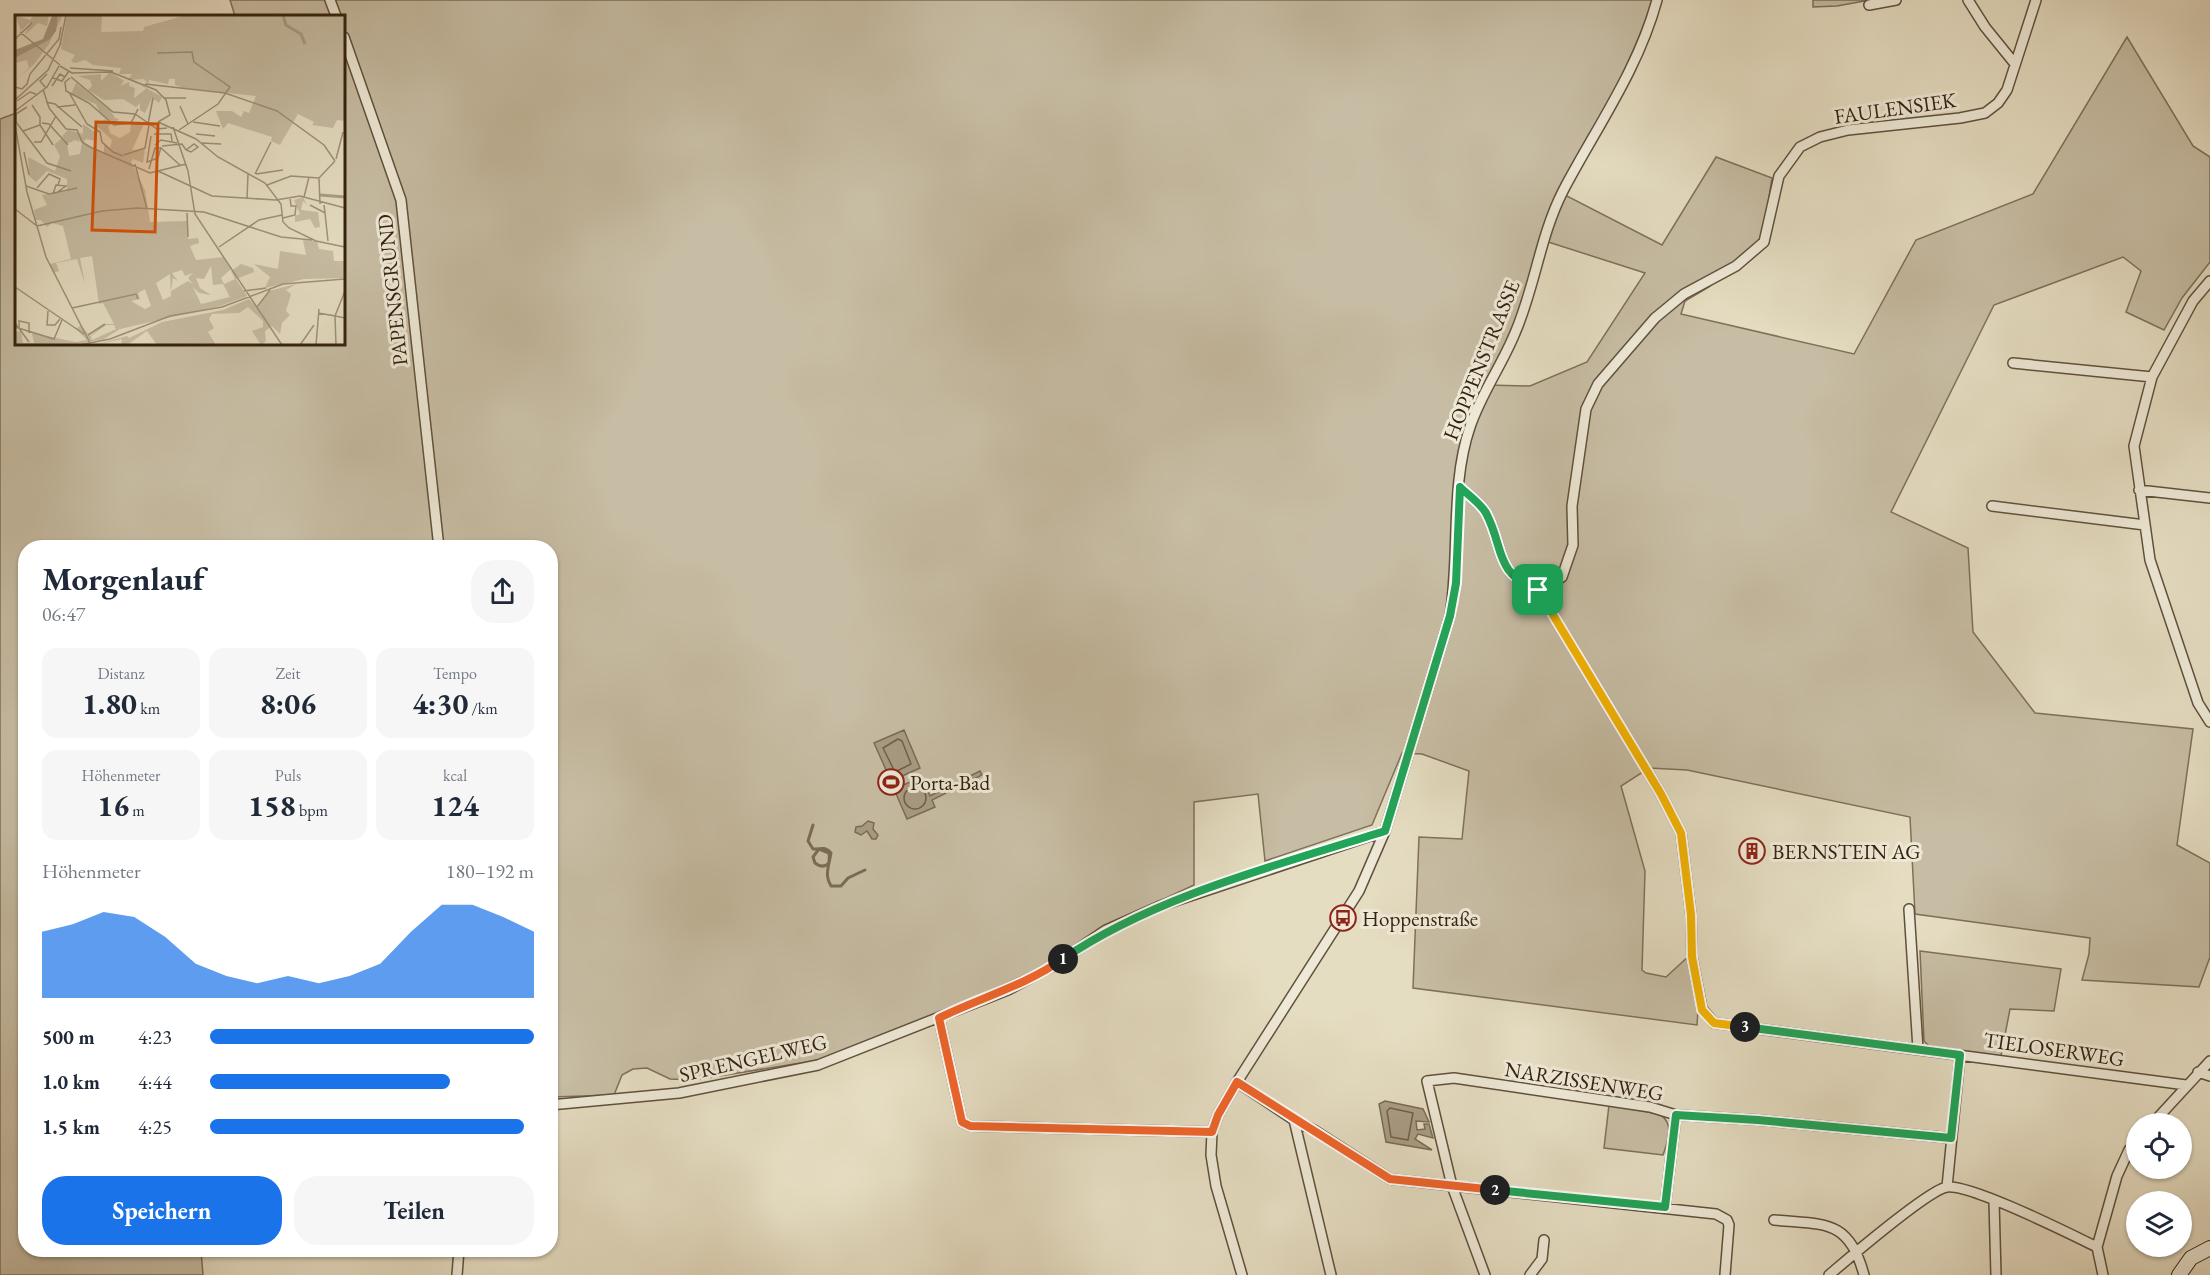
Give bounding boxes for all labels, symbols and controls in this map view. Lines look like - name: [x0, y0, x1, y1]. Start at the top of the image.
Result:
- inset map: [15, 15, 345, 345]
- street label: FAULENSIEK: [1832, 86, 1958, 130]
- street label: PAPENSGRUND: [371, 213, 413, 367]
- street label: HOPPENSTRASSE: [1437, 276, 1525, 444]
- text: Morgenlauf: [42, 557, 204, 600]
- button: share: [471, 560, 534, 623]
- pin: [1512, 564, 1563, 615]
- icon: arrive: [1521, 573, 1554, 606]
- text: 06:47: [42, 601, 85, 627]
- text: Distanz: [97, 663, 145, 684]
- text: Zeit: [276, 663, 300, 684]
- text: Tempo: [433, 663, 477, 684]
- text: 1.80: [82, 684, 137, 723]
- text: 8:06: [260, 684, 316, 723]
- text: 4:30: [412, 684, 468, 723]
- text: km: [137, 698, 160, 719]
- text: /km: [468, 698, 498, 719]
- text: Höhenmeter: [82, 765, 160, 786]
- text: Puls: [275, 765, 301, 786]
- text: kcal: [443, 765, 467, 786]
- sports icon: Porta-Bad: [876, 767, 906, 797]
- place label: Porta-Bad: [910, 769, 990, 796]
- text: 16: [97, 786, 129, 825]
- text: 158: [248, 786, 296, 825]
- text: 124: [431, 786, 479, 825]
- text: m: [129, 800, 145, 821]
- text: bpm: [296, 800, 328, 821]
- building icon: BERNSTEIN AG: [1737, 836, 1767, 866]
- place label: BERNSTEIN AG: [1772, 838, 1921, 865]
- text: Höhenmeter: [42, 858, 141, 884]
- text: 180–192 m: [446, 858, 534, 884]
- bus stop icon: Hoppenstraße: [1328, 903, 1358, 933]
- place label: Hoppenstraße: [1362, 905, 1478, 932]
- pin: 1: [1048, 944, 1078, 974]
- text: 1: [1059, 948, 1067, 969]
- pin: 3: [1730, 1012, 1760, 1042]
- text: 3: [1741, 1016, 1749, 1037]
- text: 500 m: [42, 1024, 95, 1050]
- text: 4:23: [138, 1024, 172, 1050]
- street label: TIELOSERWEG: [1982, 1026, 2126, 1072]
- street label: SPRENGELWEG: [677, 1028, 829, 1088]
- street label: NARZISSENWEG: [1503, 1055, 1665, 1107]
- text: 1.0 km: [42, 1069, 100, 1095]
- text: 4:44: [138, 1069, 172, 1095]
- map controls: [2126, 1113, 2192, 1257]
- button: locate: [2126, 1113, 2192, 1179]
- text: 1.5 km: [42, 1114, 100, 1140]
- text: 4:25: [138, 1114, 172, 1140]
- pin: 2: [1480, 1175, 1510, 1205]
- button: Speichern: [42, 1176, 282, 1245]
- button: Teilen: [294, 1176, 534, 1245]
- text: 2: [1491, 1179, 1499, 1200]
- button: layers: [2126, 1191, 2192, 1257]

